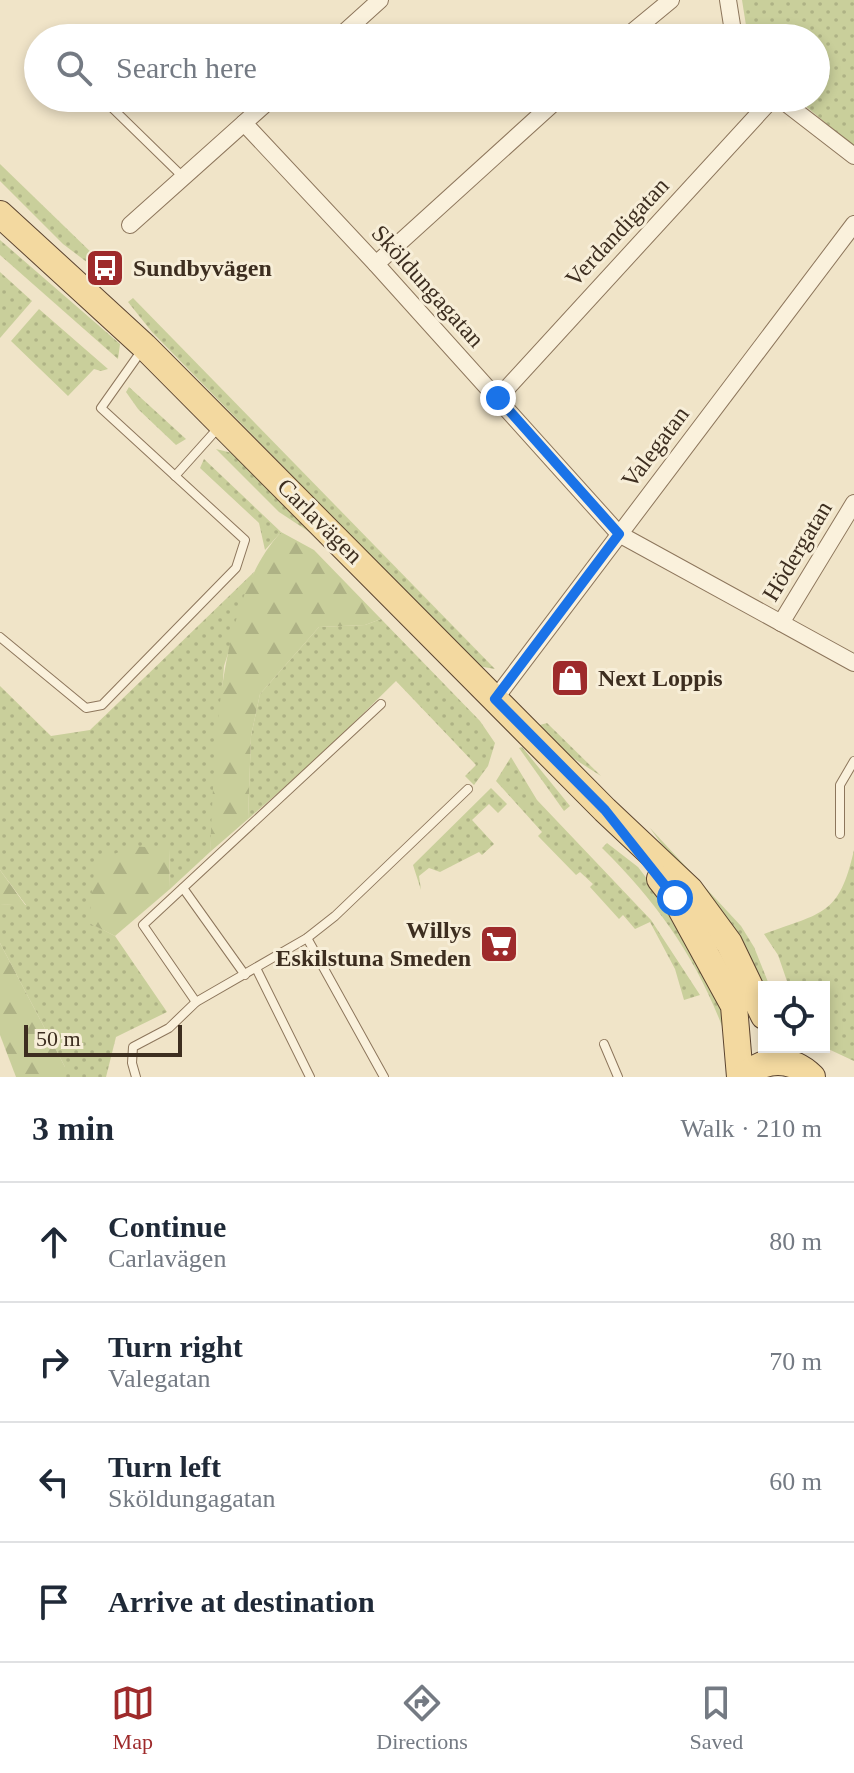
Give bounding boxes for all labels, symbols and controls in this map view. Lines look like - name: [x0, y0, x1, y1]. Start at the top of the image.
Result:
- search box: [24, 24, 830, 112]
- icon: search: [52, 46, 96, 90]
- text: Search here: [116, 51, 257, 84]
- street label: Verdandigatan: [560, 172, 674, 292]
- street label: Sköldungagatan: [367, 220, 489, 352]
- bus stop icon: Sundbyvägen: [84, 247, 126, 289]
- place label: Sundbyvägen: [133, 255, 272, 281]
- route end: [480, 380, 516, 416]
- street label: Valegatan: [616, 401, 694, 493]
- street label: Carlavägen: [272, 473, 368, 569]
- street label: Hödergatan: [757, 497, 837, 605]
- shop icon: Next Loppis: [549, 657, 591, 699]
- place label: Next Loppis: [598, 665, 723, 691]
- route start: [657, 880, 693, 916]
- place label: Willys Eskilstuna Smeden: [276, 917, 471, 971]
- supermarket icon: Willys Eskilstuna Smeden: [478, 923, 520, 965]
- map controls: [758, 981, 830, 1053]
- button: locate: [758, 981, 830, 1053]
- scale bar: [24, 1021, 182, 1057]
- text: 50 m: [36, 1026, 81, 1051]
- text: 3 min: [32, 1110, 114, 1147]
- text: Walk · 210 m: [680, 1114, 822, 1143]
- text: Continue: [108, 1210, 226, 1243]
- icon: ahead: [32, 1220, 76, 1264]
- text: 80 m: [769, 1227, 822, 1256]
- text: Carlavägen: [108, 1244, 226, 1273]
- text: Turn right: [108, 1330, 243, 1363]
- icon: right: [32, 1340, 76, 1384]
- text: 70 m: [769, 1347, 822, 1376]
- text: Valegatan: [108, 1364, 211, 1393]
- text: Turn left: [108, 1450, 221, 1483]
- icon: left: [32, 1460, 76, 1504]
- text: 60 m: [769, 1467, 822, 1496]
- text: Sköldungagatan: [108, 1484, 276, 1513]
- icon: arrive: [32, 1580, 76, 1624]
- text: Arrive at destination: [108, 1585, 375, 1618]
- tab: Map: [111, 1681, 155, 1755]
- tab: Directions: [376, 1681, 468, 1755]
- tab: Saved: [689, 1681, 743, 1755]

